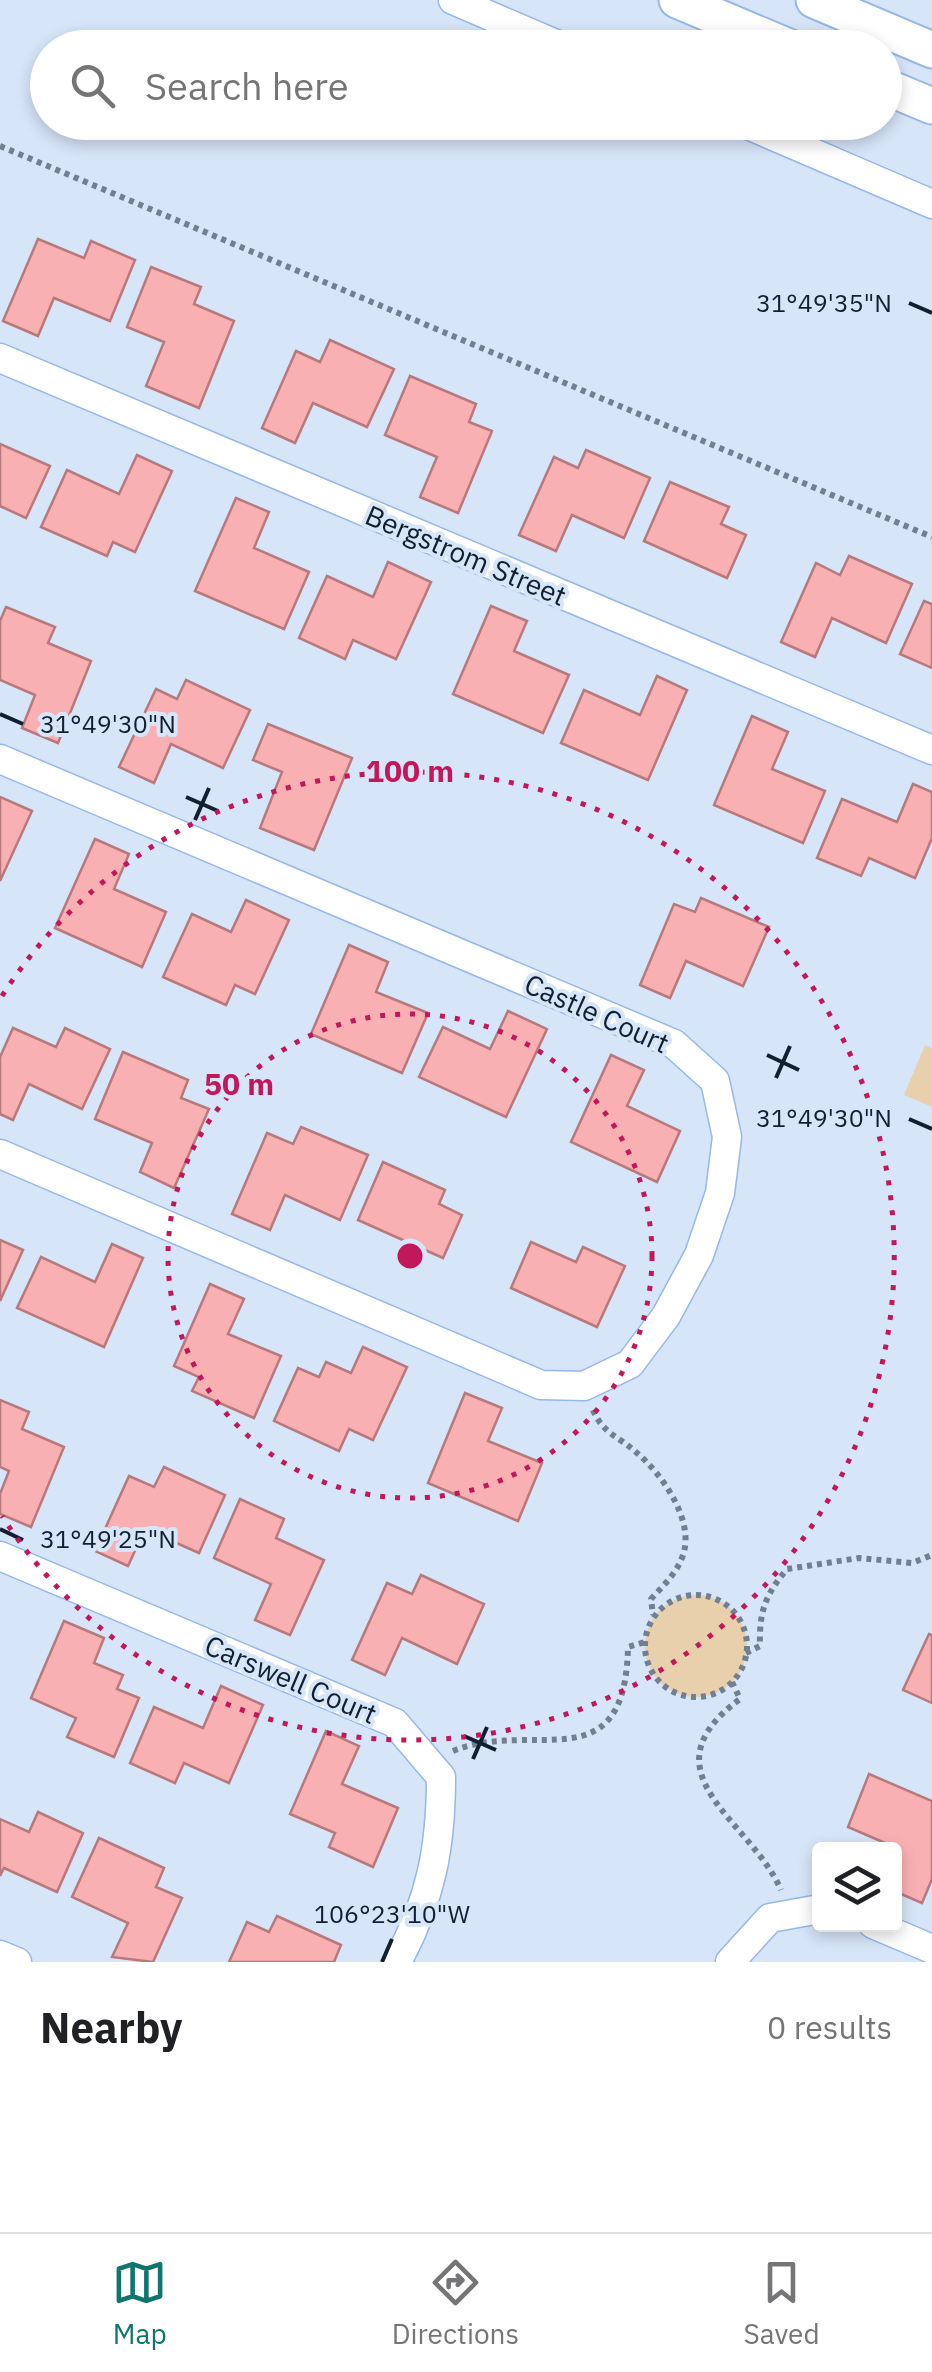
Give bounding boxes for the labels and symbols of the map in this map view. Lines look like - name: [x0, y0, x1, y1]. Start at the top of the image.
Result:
- text: 31°49'35"N: [756, 286, 892, 319]
- street label: Bergstrom Street: [360, 496, 572, 614]
- text: 31°49'30"N: [40, 707, 176, 740]
- text: 100 m: [366, 751, 454, 790]
- street label: Castle Court: [519, 965, 675, 1061]
- text: 50 m: [204, 1064, 274, 1103]
- text: 31°49'30"N: [756, 1101, 892, 1134]
- centre of rings: [392, 1238, 428, 1274]
- text: 31°49'25"N: [40, 1522, 176, 1555]
- street label: Carswell Court: [199, 1626, 383, 1732]
- text: 106°23'10"W: [314, 1897, 470, 1930]

